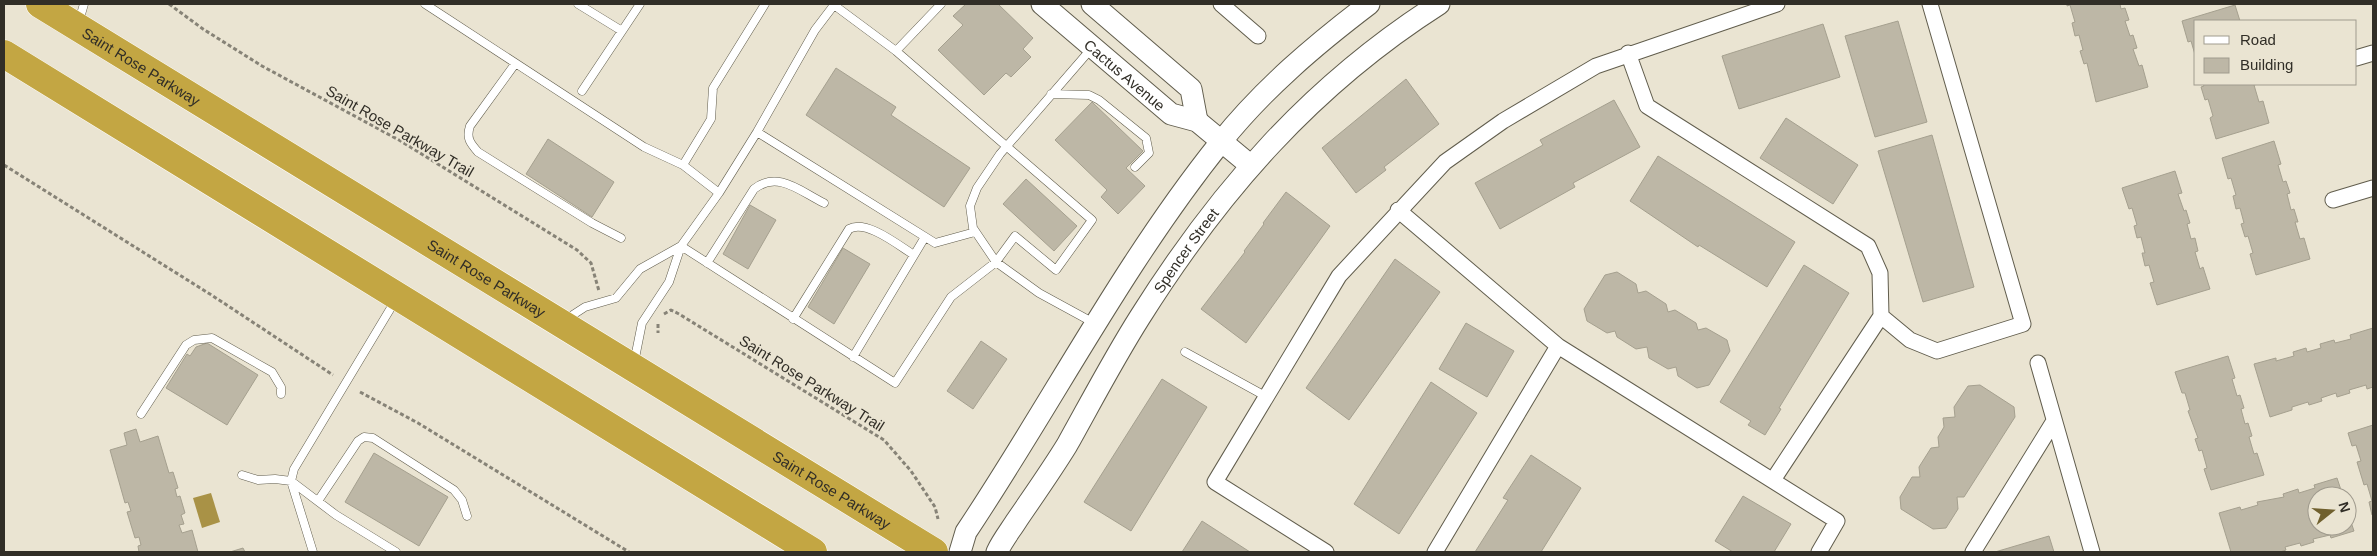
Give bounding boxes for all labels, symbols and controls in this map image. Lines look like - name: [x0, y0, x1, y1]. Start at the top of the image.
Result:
- legend: [2194, 20, 2357, 85]
- street label: Saint Rose Parkway: [79, 24, 204, 109]
- text: Road: [2240, 31, 2276, 48]
- street label: Cactus Avenue: [1081, 36, 1169, 114]
- text: Building: [2240, 56, 2293, 73]
- street label: Saint Rose Parkway Trail: [323, 82, 477, 180]
- street label: Spencer Street: [1150, 204, 1222, 296]
- street label: Saint Rose Parkway: [425, 235, 549, 321]
- street label: Saint Rose Parkway Trail: [736, 331, 888, 435]
- street label: Saint Rose Parkway: [770, 447, 895, 532]
- north arrow: [2307, 486, 2357, 536]
- text: N: [2335, 500, 2354, 514]

